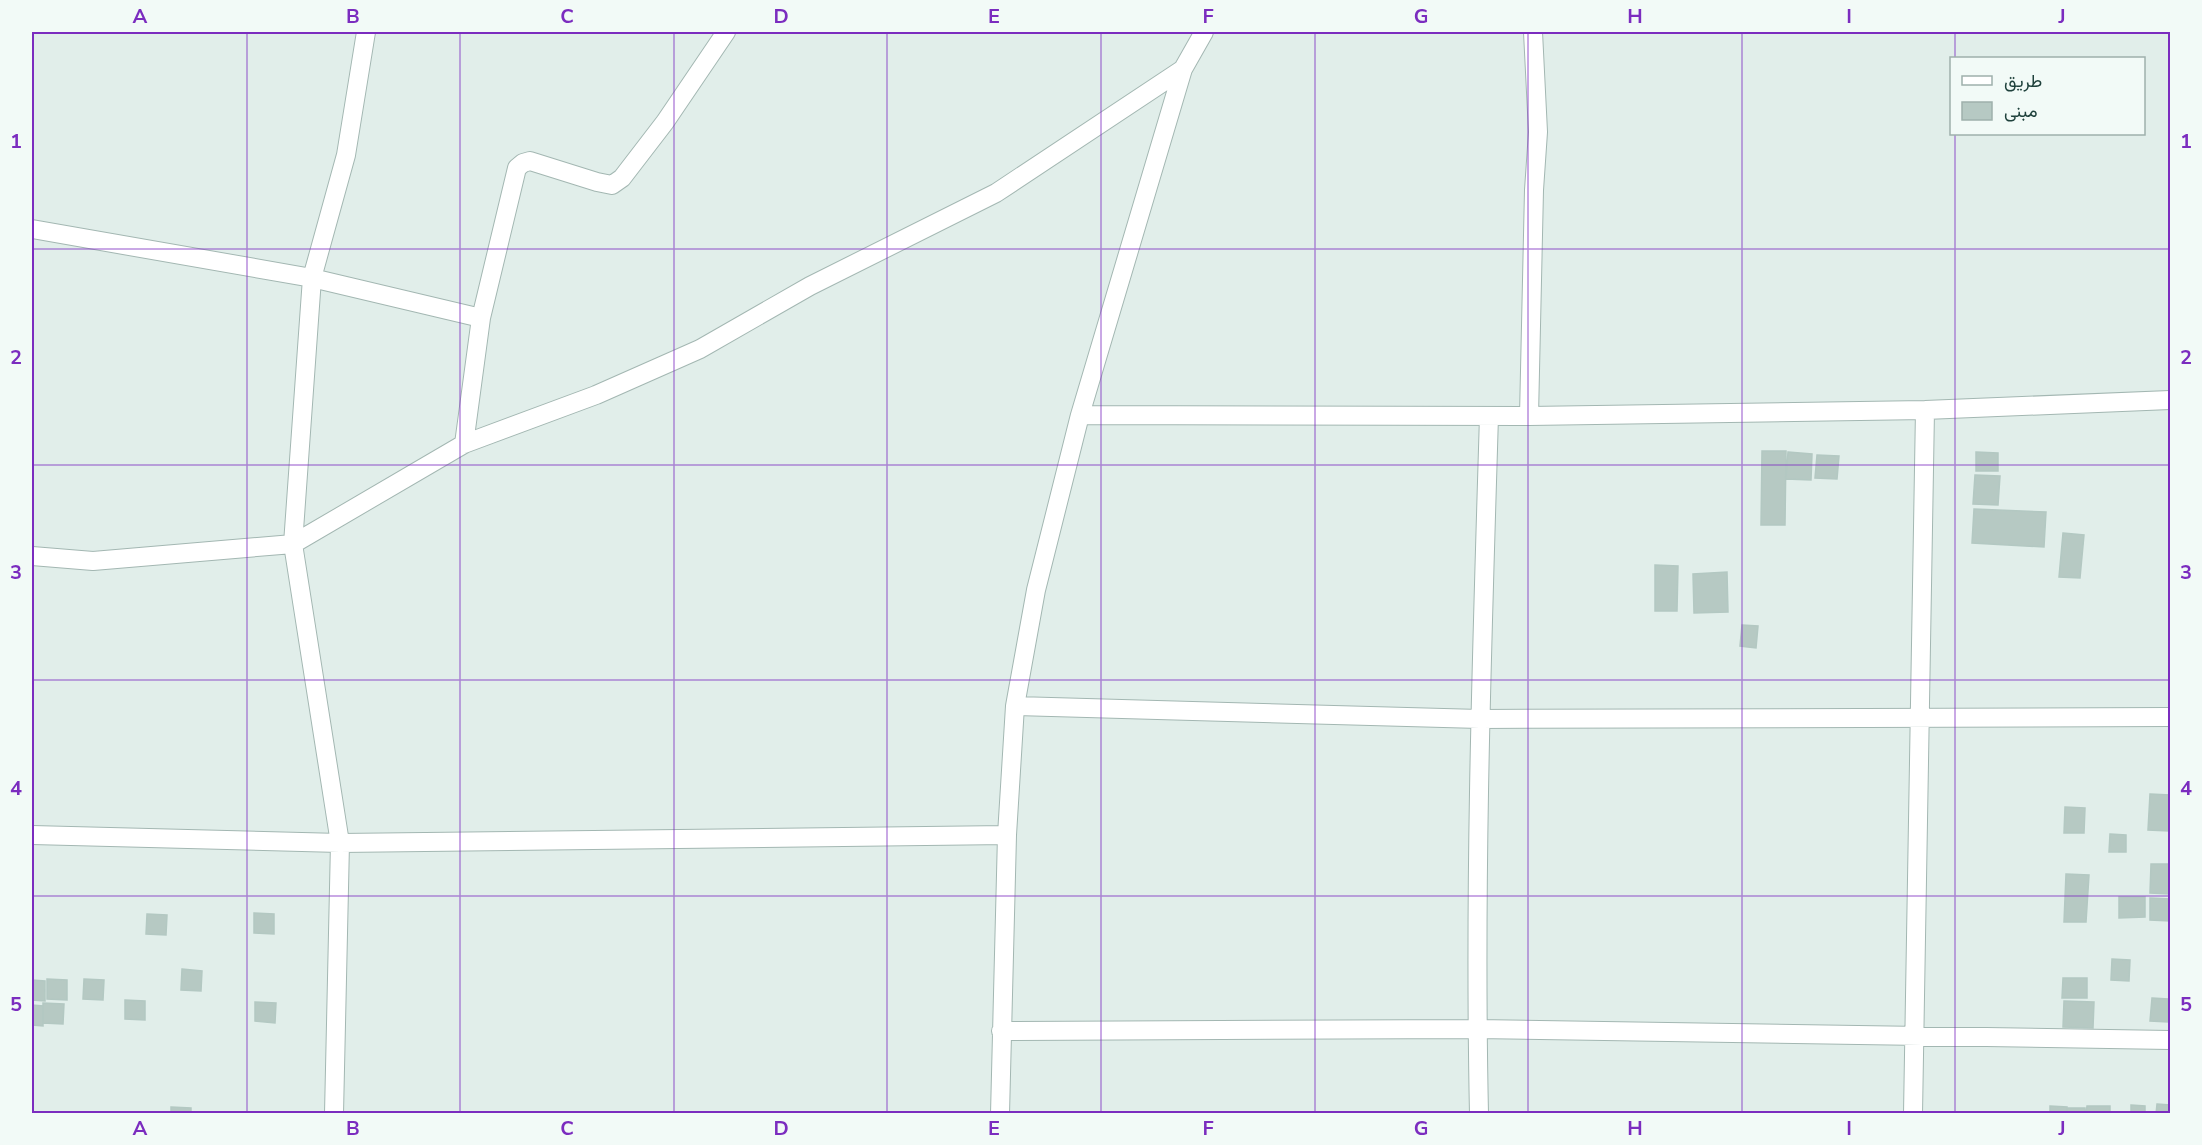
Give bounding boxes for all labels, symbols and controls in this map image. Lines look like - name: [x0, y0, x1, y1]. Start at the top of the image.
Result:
- text: A: [133, 3, 148, 30]
- text: B: [346, 3, 360, 30]
- text: C: [560, 3, 574, 30]
- text: D: [773, 3, 789, 30]
- text: E: [988, 3, 1000, 30]
- text: F: [1202, 3, 1214, 30]
- text: G: [1414, 3, 1428, 30]
- text: H: [1627, 3, 1643, 30]
- text: I: [1846, 3, 1852, 30]
- text: J: [2057, 3, 2066, 30]
- legend: [1950, 57, 2145, 135]
- text: طريق: [2004, 69, 2042, 93]
- text: مبنى: [2004, 99, 2038, 123]
- text: 1: [10, 128, 22, 155]
- text: 1: [2180, 128, 2192, 155]
- text: 2: [10, 344, 22, 371]
- text: 2: [2180, 344, 2192, 371]
- text: 3: [10, 559, 22, 586]
- text: 3: [2180, 559, 2192, 586]
- text: 4: [10, 775, 22, 802]
- text: 4: [2180, 775, 2192, 802]
- text: 5: [10, 991, 22, 1018]
- text: 5: [2180, 991, 2192, 1018]
- text: A: [133, 1115, 148, 1142]
- text: B: [346, 1115, 360, 1142]
- text: C: [560, 1115, 574, 1142]
- text: D: [773, 1115, 789, 1142]
- text: E: [988, 1115, 1000, 1142]
- text: F: [1202, 1115, 1214, 1142]
- text: G: [1414, 1115, 1428, 1142]
- text: H: [1627, 1115, 1643, 1142]
- text: I: [1846, 1115, 1852, 1142]
- text: J: [2057, 1115, 2066, 1142]

